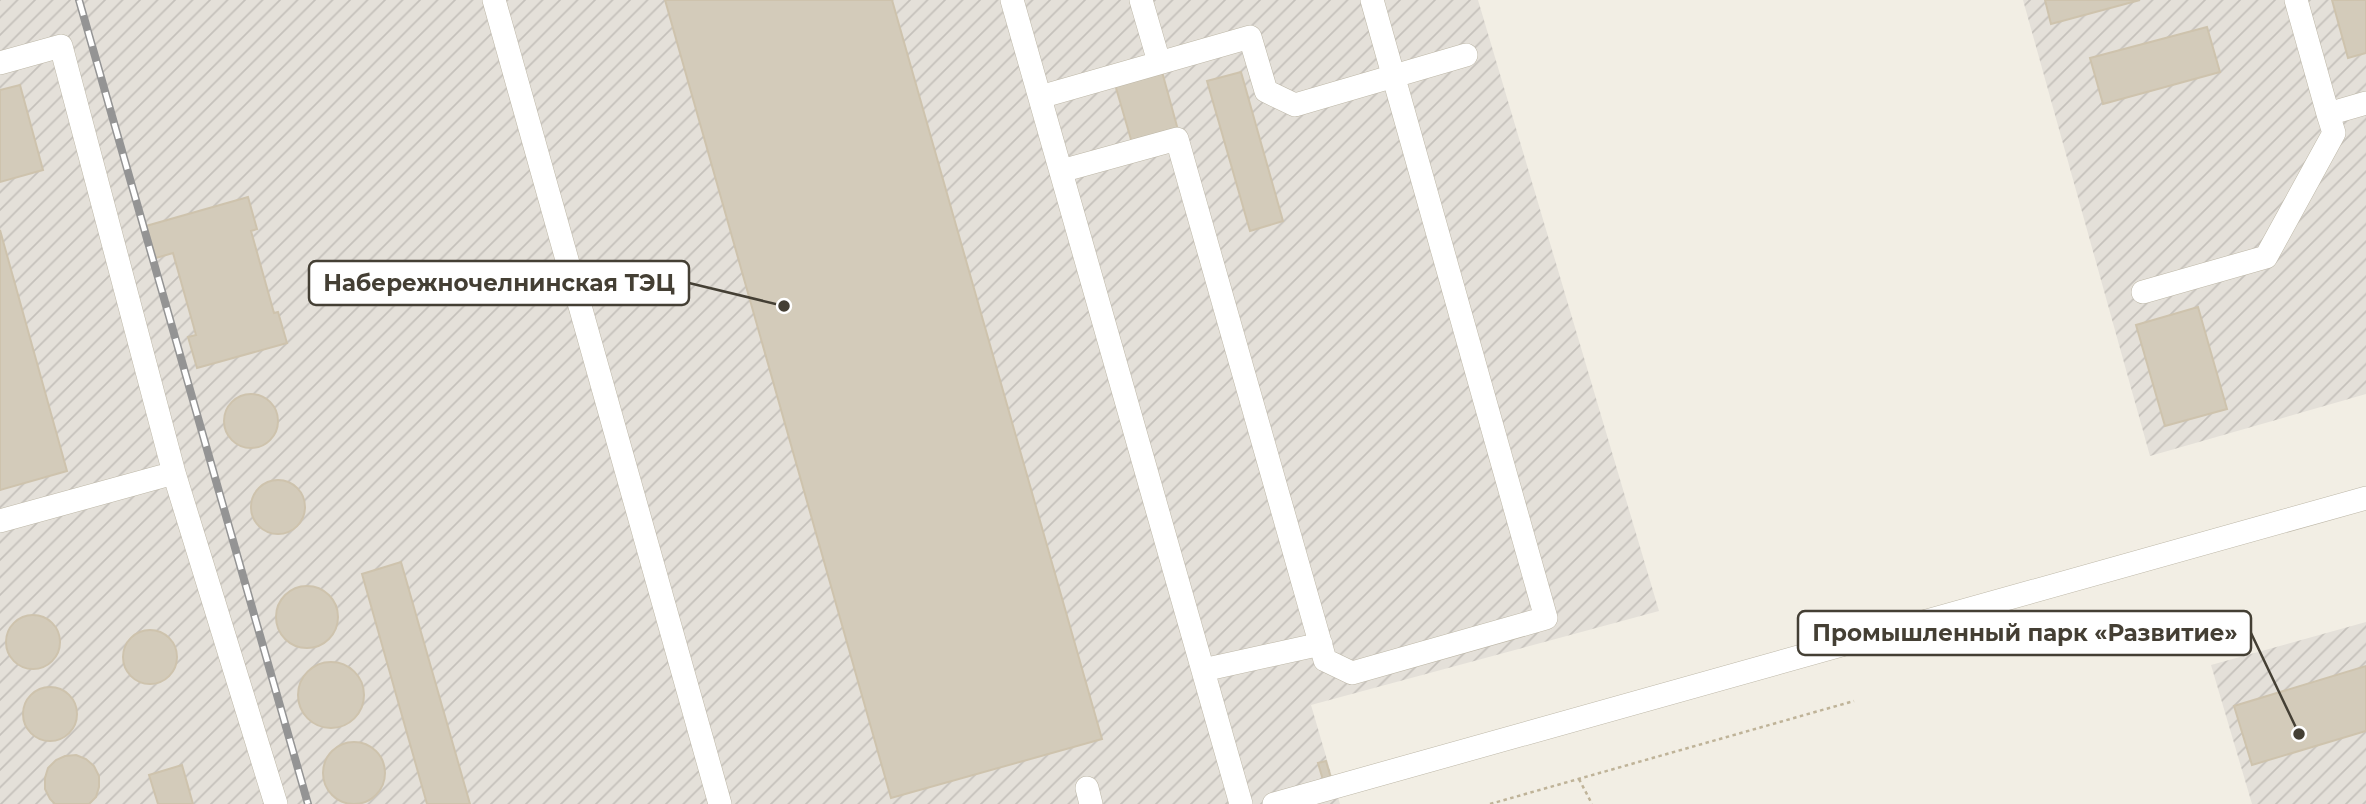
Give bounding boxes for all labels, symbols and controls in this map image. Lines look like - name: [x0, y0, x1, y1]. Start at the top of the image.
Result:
- callout: Набережночелнинская ТЭЦ: [309, 261, 689, 305]
- text: Набережночелнинская ТЭЦ: [323, 269, 675, 297]
- callout: Промышленный парк «Развитие»: [1798, 611, 2251, 655]
- text: Промышленный парк «Развитие»: [1812, 619, 2238, 647]

